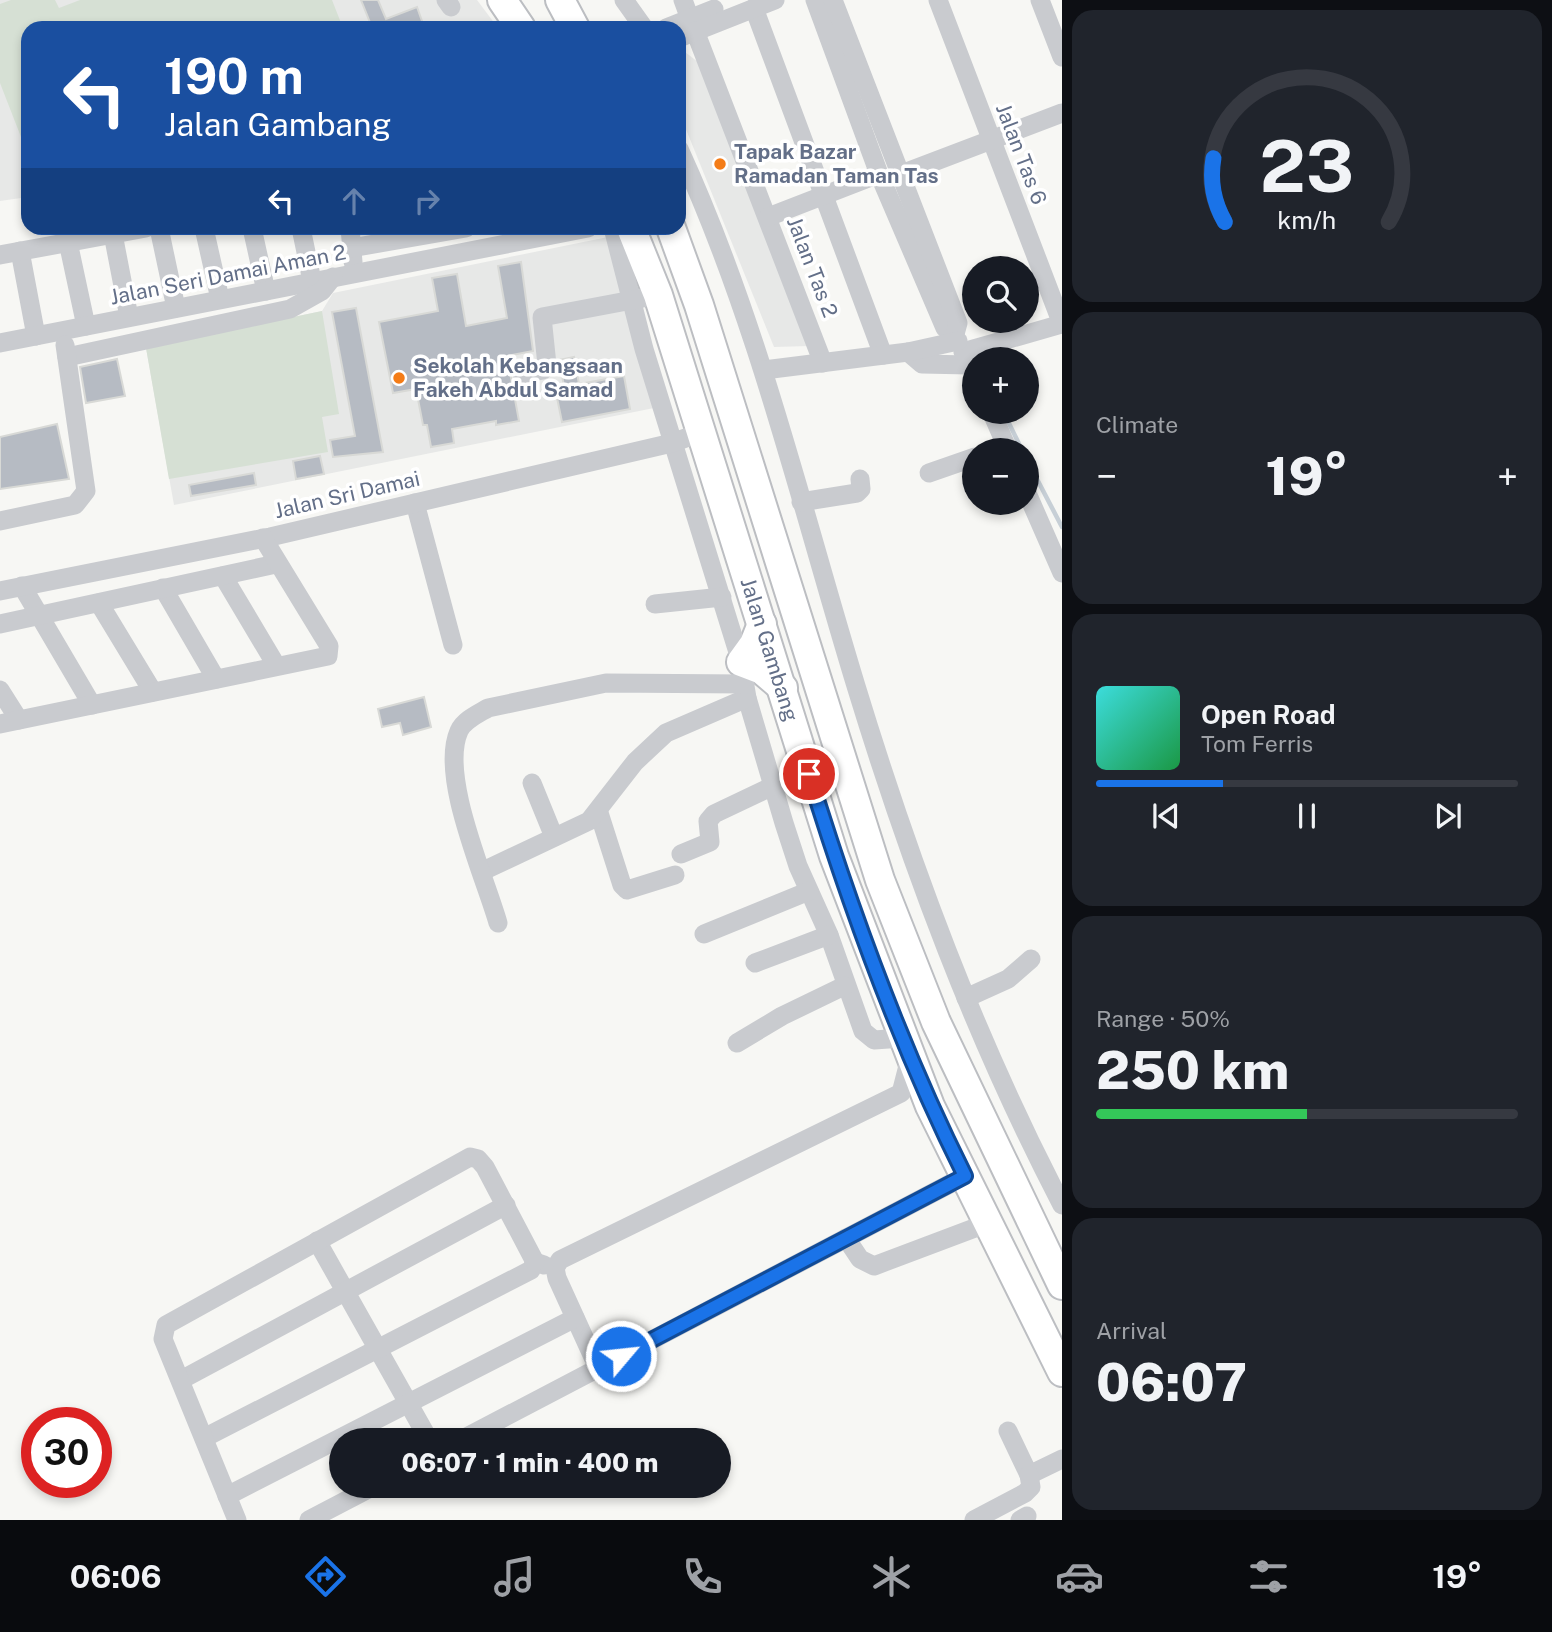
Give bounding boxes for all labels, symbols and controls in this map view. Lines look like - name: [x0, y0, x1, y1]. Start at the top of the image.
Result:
- text: 190 m: [164, 47, 304, 105]
- icon: left: [49, 49, 140, 140]
- street label: Jalan Tas 6: [991, 100, 1052, 208]
- text: Jalan Gambang: [164, 106, 391, 143]
- text: 23: [1260, 123, 1354, 208]
- place label: Tapak Bazar Ramadan Taman Tas: [734, 139, 939, 188]
- marker: Tapak Bazar Ramadan Taman Tas: [712, 156, 728, 172]
- icon: left: [262, 182, 300, 220]
- icon: ahead: [335, 182, 373, 220]
- icon: right: [408, 182, 446, 220]
- text: km/h: [1278, 205, 1336, 235]
- street label: Jalan Tas 2: [782, 213, 843, 321]
- street label: Jalan Seri Damai Aman 2: [108, 239, 348, 310]
- map controls: [962, 256, 1039, 515]
- button: search: [962, 256, 1039, 333]
- button: +: [962, 347, 1039, 424]
- place label: Sekolah Kebangsaan Fakeh Abdul Samad: [413, 353, 623, 402]
- marker: Sekolah Kebangsaan Fakeh Abdul Samad: [391, 370, 407, 386]
- text: Climate: [1096, 411, 1178, 438]
- button: −: [962, 438, 1039, 515]
- text: 19°: [1266, 446, 1348, 507]
- text: −: [1096, 454, 1117, 499]
- text: +: [1497, 454, 1518, 499]
- street label: Jalan Sri Damai: [272, 466, 422, 523]
- street label: Jalan Gambang: [735, 575, 804, 725]
- text: Open Road: [1201, 699, 1336, 730]
- text: Tom Ferris: [1201, 730, 1313, 757]
- pin: [779, 744, 839, 804]
- icon: arrive: [790, 755, 828, 793]
- icon: previous: [1147, 797, 1185, 835]
- icon: pause: [1288, 797, 1326, 835]
- icon: next: [1429, 797, 1467, 835]
- text: Range · 50%: [1096, 1005, 1230, 1032]
- text: 250 km: [1096, 1040, 1289, 1101]
- text: Arrival: [1096, 1317, 1167, 1344]
- position arrow: [584, 1319, 658, 1393]
- text: 06:07: [1096, 1352, 1247, 1413]
- speed limit sign: 30: [21, 1407, 112, 1498]
- text: 06:07 · 1 min · 400 m: [402, 1447, 658, 1478]
- icon: directions: [301, 1552, 350, 1601]
- icon: music: [490, 1552, 539, 1601]
- icon: phone: [678, 1552, 727, 1601]
- icon: climate: [867, 1552, 916, 1601]
- icon: car: [1055, 1552, 1104, 1601]
- icon: filters: [1244, 1552, 1293, 1601]
- text: 06:06: [70, 1558, 162, 1595]
- text: 19°: [1432, 1558, 1482, 1595]

